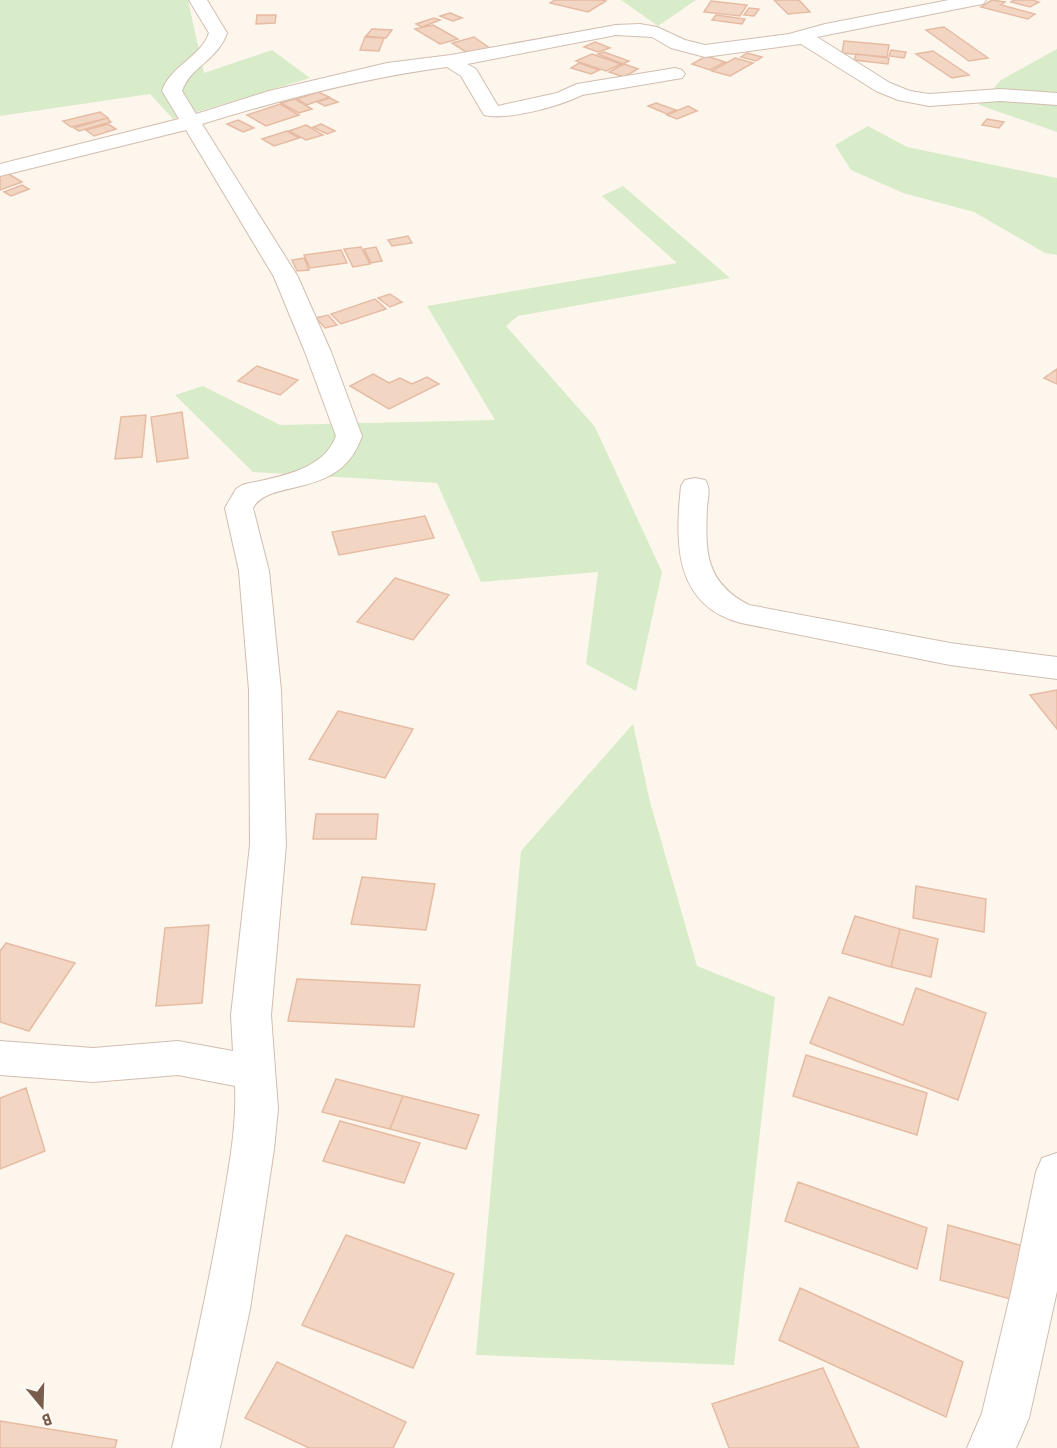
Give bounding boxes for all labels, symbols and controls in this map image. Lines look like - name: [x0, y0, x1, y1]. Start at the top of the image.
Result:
- north arrow: [12, 1376, 72, 1436]
- text: B: [39, 1409, 54, 1430]

